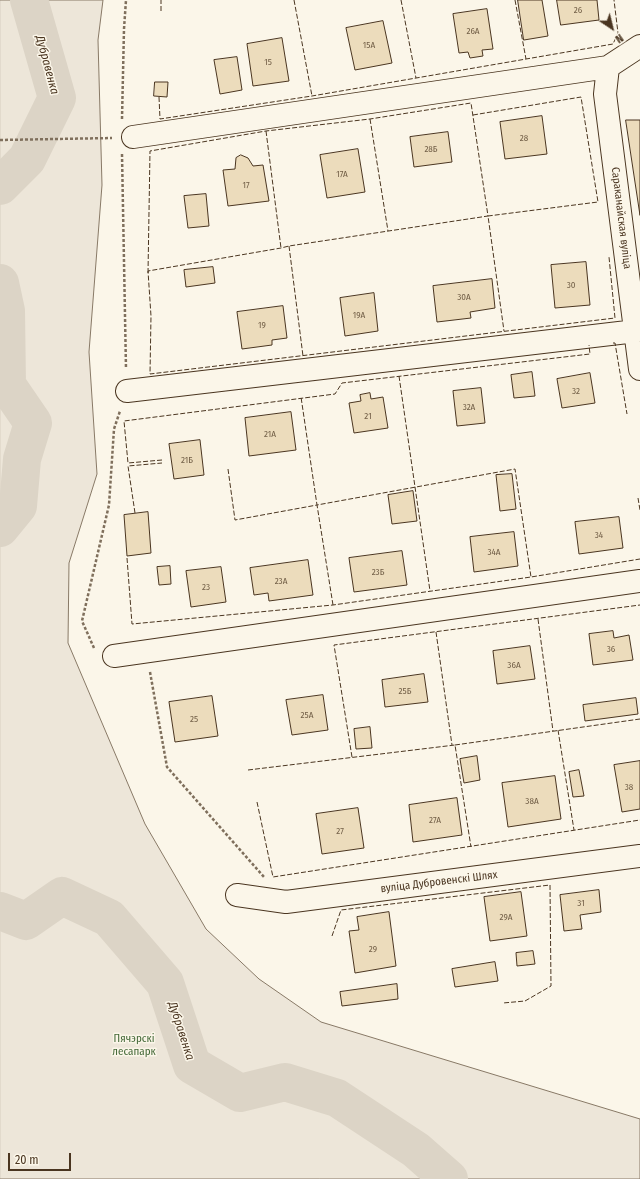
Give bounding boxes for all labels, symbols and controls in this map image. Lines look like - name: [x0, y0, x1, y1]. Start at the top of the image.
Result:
- house number: 26: [574, 5, 582, 15]
- north arrow: [592, 8, 632, 48]
- house number: 26А: [466, 26, 480, 36]
- text: N: [613, 31, 626, 45]
- water label: Дубравенка: [32, 34, 62, 96]
- house number: 15А: [363, 40, 375, 50]
- house number: 15: [264, 57, 272, 67]
- house number: 28: [520, 133, 528, 143]
- house number: 28Б: [424, 144, 438, 154]
- street label: Сараканайская вуліца: [608, 166, 634, 270]
- house number: 17А: [336, 169, 348, 179]
- house number: 17: [242, 180, 250, 190]
- house number: 30: [567, 280, 575, 290]
- house number: 30А: [457, 292, 471, 302]
- house number: 19А: [353, 310, 365, 320]
- house number: 19: [258, 320, 266, 330]
- house number: 32: [572, 386, 580, 396]
- house number: 32А: [463, 402, 475, 412]
- house number: 21: [364, 411, 372, 421]
- house number: 21А: [264, 429, 276, 439]
- house number: 21Б: [181, 455, 193, 465]
- house number: 34: [595, 530, 603, 540]
- house number: 34А: [487, 547, 501, 557]
- house number: 23Б: [372, 567, 384, 577]
- house number: 23А: [275, 576, 287, 586]
- house number: 23: [202, 582, 210, 592]
- house number: 36: [607, 644, 615, 654]
- house number: 36А: [507, 660, 521, 670]
- house number: 25Б: [399, 686, 411, 696]
- house number: 25А: [301, 710, 313, 720]
- house number: 25: [190, 714, 198, 724]
- house number: 38: [625, 782, 633, 792]
- house number: 38А: [525, 796, 539, 806]
- house number: 27А: [429, 815, 441, 825]
- house number: 27: [336, 826, 344, 836]
- street label: вуліца Дубровенскі Шлях: [380, 868, 498, 896]
- house number: 31: [577, 898, 585, 908]
- house number: 29А: [500, 912, 512, 922]
- house number: 29: [369, 944, 377, 954]
- water label: Дубравенка: [165, 1000, 197, 1062]
- park label: Пячэрскі лесапарк: [112, 1032, 156, 1058]
- scale bar: [10, 1145, 73, 1171]
- text: 20 m: [15, 1153, 39, 1167]

